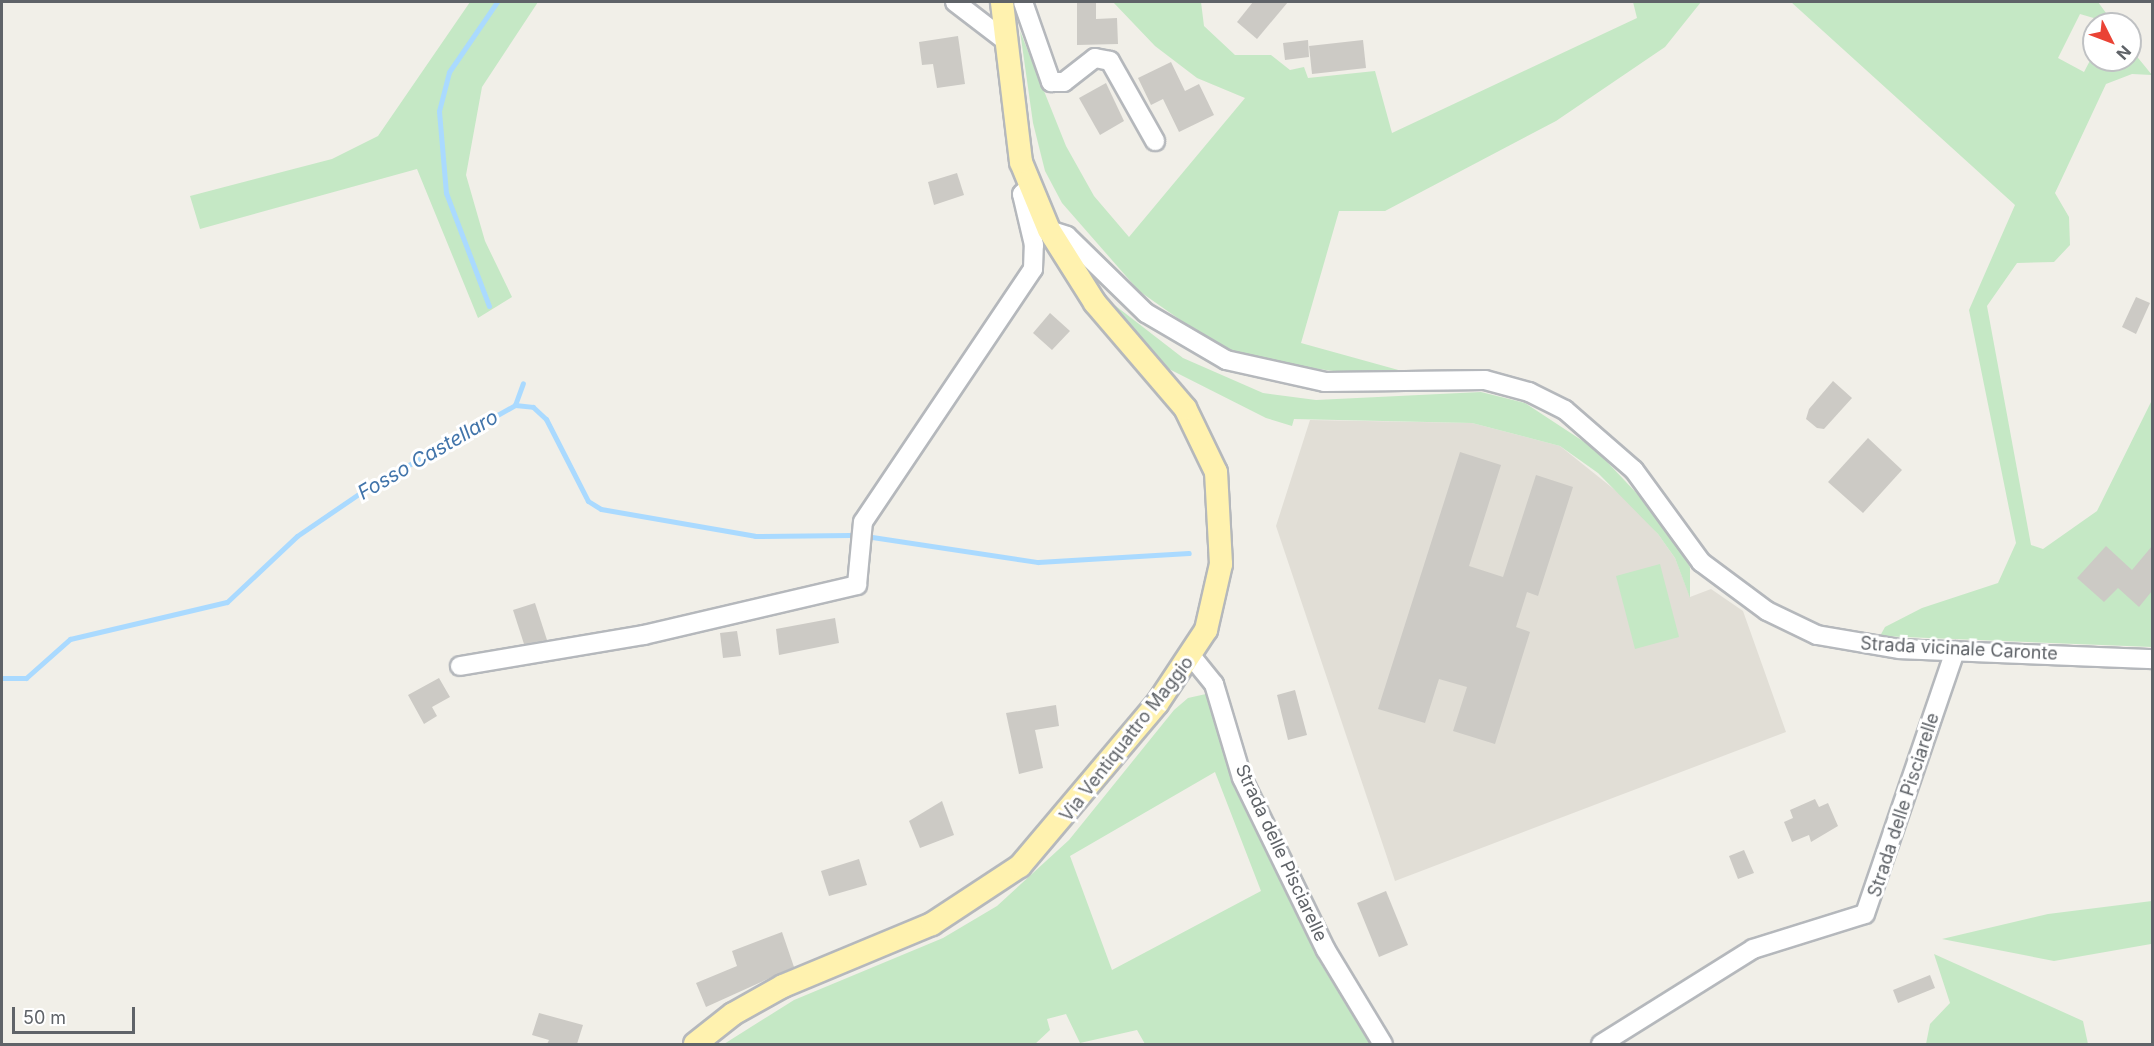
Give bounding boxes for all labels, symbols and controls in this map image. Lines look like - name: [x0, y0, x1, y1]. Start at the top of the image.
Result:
- north arrow: [2082, 12, 2142, 72]
- text: N: [2112, 41, 2135, 64]
- water label: Fosso Castellaro: [353, 405, 503, 505]
- street label: Strada vicinale Caronte: [1860, 633, 2058, 665]
- street label: Via Ventiquattro Maggio: [1056, 652, 1198, 826]
- street label: Strada delle Pisciarelle: [1864, 710, 1944, 900]
- street label: Strada delle Pisciarelle: [1231, 761, 1331, 945]
- scale bar: [15, 995, 138, 1033]
- text: 50 m: [23, 1007, 66, 1028]

